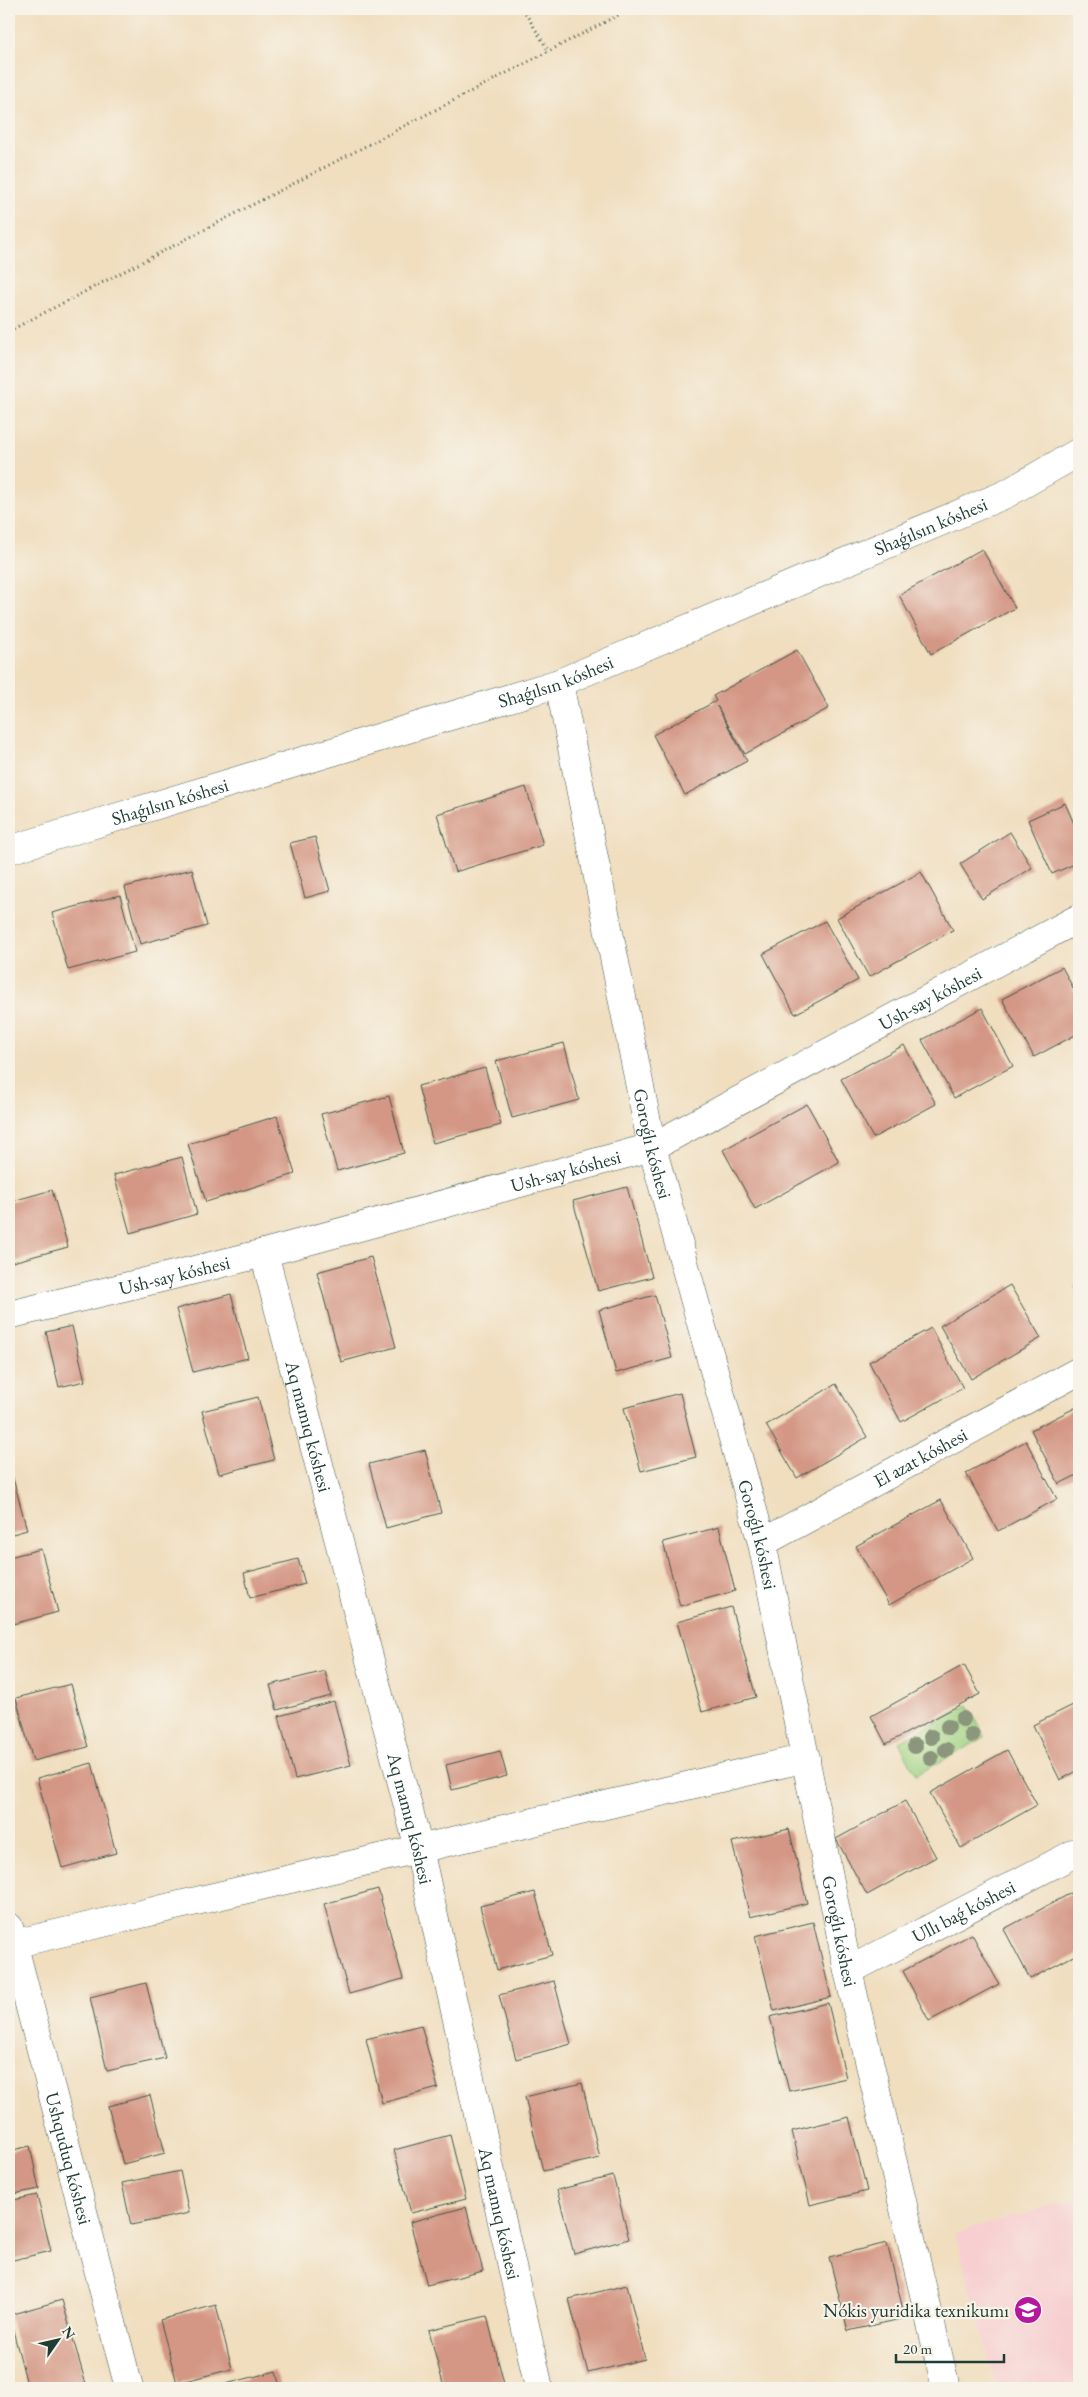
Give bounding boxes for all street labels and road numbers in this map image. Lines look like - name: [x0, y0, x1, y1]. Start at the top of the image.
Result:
- street label: Shaǵılsın kóshesi: [870, 491, 991, 561]
- street label: Shaǵılsın kóshesi: [495, 649, 617, 713]
- street label: Shaǵılsın kóshesi: [108, 772, 232, 831]
- street label: Ush-say kóshesi: [874, 960, 986, 1036]
- street label: Goroǵlı kóshesi: [628, 1086, 678, 1202]
- street label: Ush-say kóshesi: [508, 1144, 624, 1198]
- street label: Ush-say kóshesi: [116, 1249, 233, 1300]
- street label: Aq mamıq kóshesi: [280, 1357, 338, 1495]
- street label: El azat kóshesi: [869, 1421, 972, 1493]
- street label: Goroǵlı kóshesi: [732, 1476, 784, 1592]
- street label: Aq mamıq kóshesi: [382, 1749, 439, 1887]
- street label: Goroǵlı kóshesi: [817, 1873, 864, 1989]
- street label: Ullı baǵ kóshesi: [907, 1874, 1020, 1948]
- street label: Ushquduq kóshesi: [40, 2089, 98, 2227]
- street label: Aq mamıq kóshesi: [473, 2144, 527, 2282]

